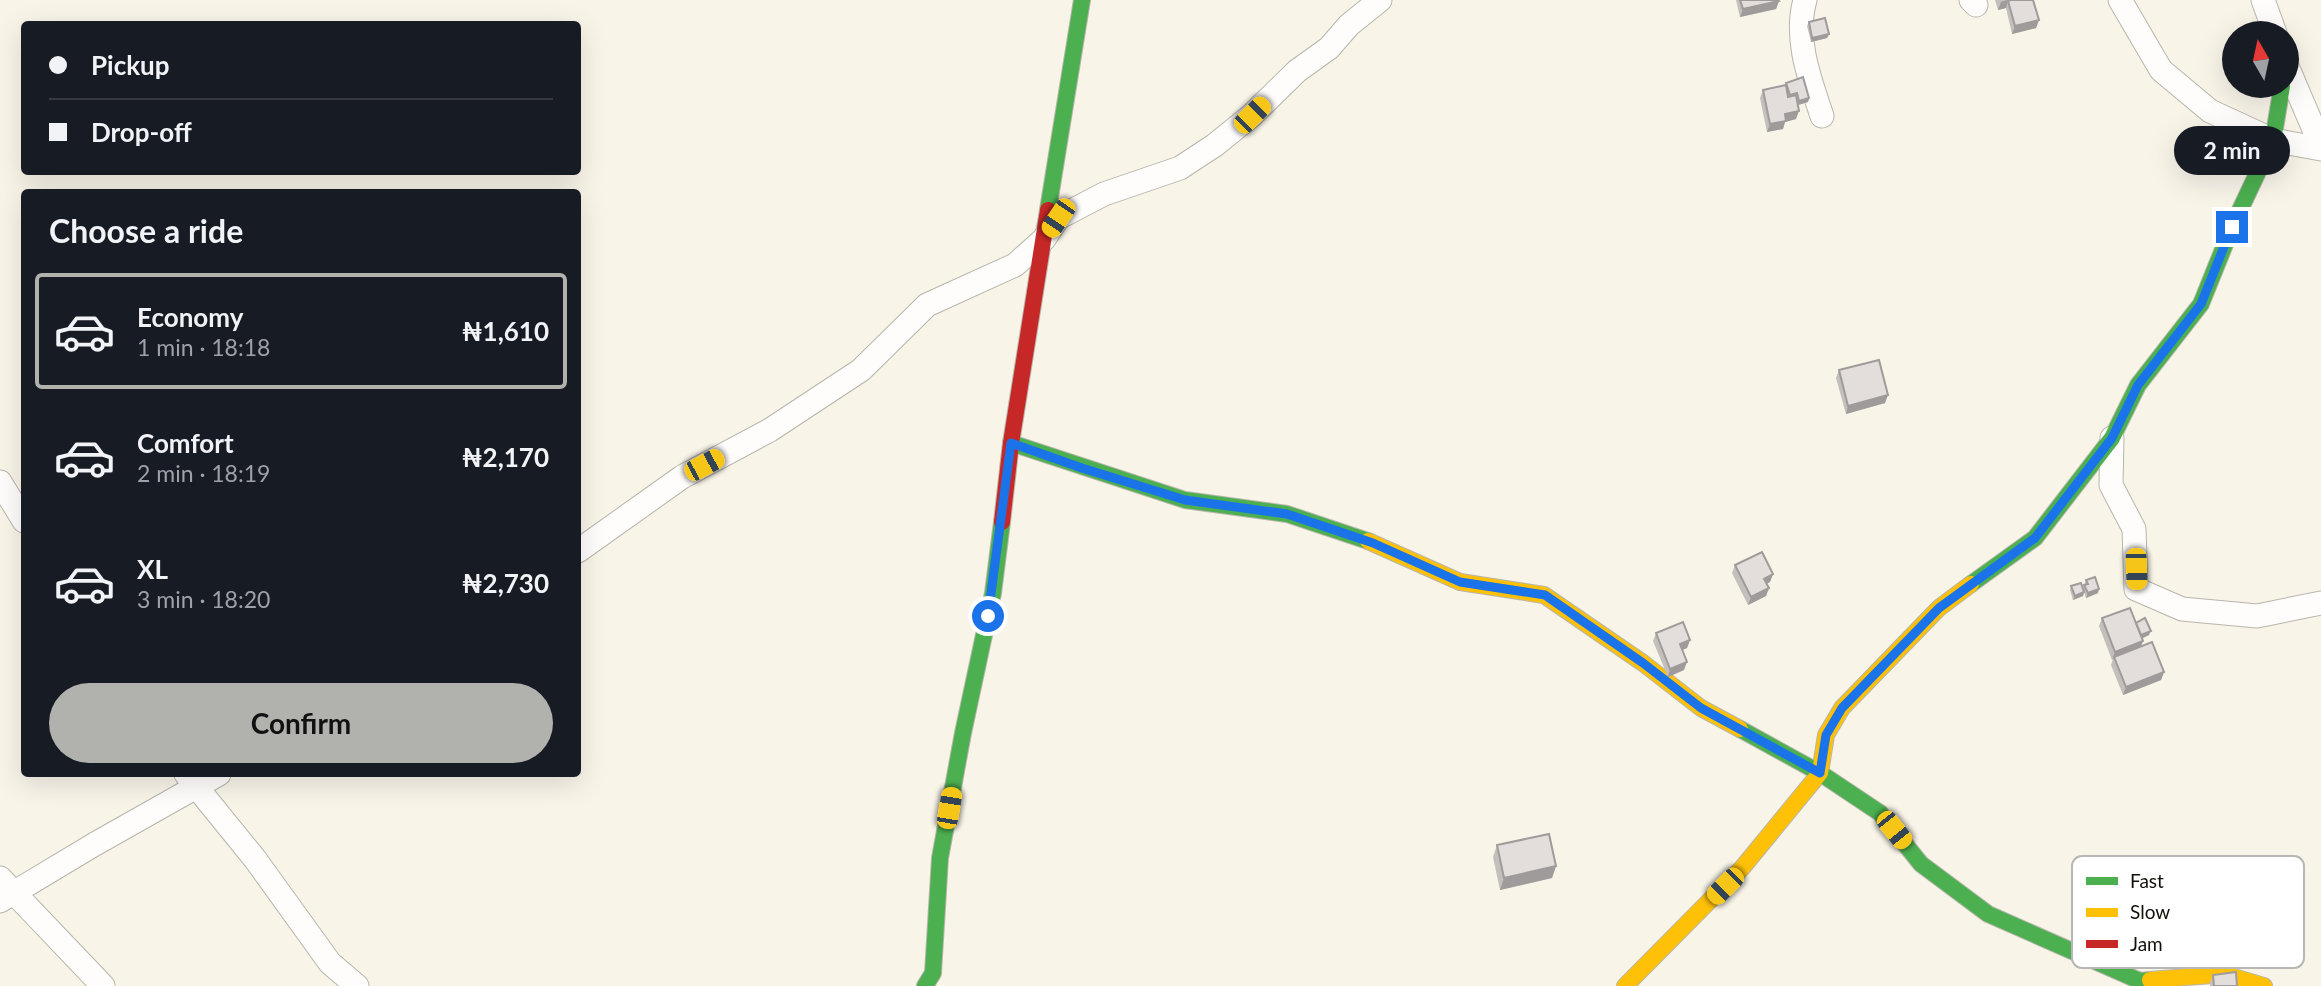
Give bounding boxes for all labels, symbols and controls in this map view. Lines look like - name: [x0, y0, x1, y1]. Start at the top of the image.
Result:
- north arrow: [2222, 21, 2300, 98]
- map controls: [2222, 21, 2299, 98]
- text: Pickup: [91, 49, 170, 81]
- car: [1230, 93, 1275, 137]
- text: Drop-off: [91, 116, 192, 148]
- callout: 2 min: [2174, 126, 2290, 174]
- text: 2 min: [2203, 136, 2261, 164]
- car: [1038, 195, 1079, 241]
- text: Choose a ride: [49, 211, 243, 250]
- route end: [2216, 211, 2248, 243]
- icon: car: [53, 300, 116, 363]
- text: Economy: [137, 301, 243, 333]
- text: ₦1,610: [462, 315, 549, 347]
- text: 1 min · 18:18: [137, 333, 270, 361]
- icon: car: [53, 426, 116, 489]
- text: Comfort: [137, 427, 234, 459]
- text: ₦2,170: [462, 441, 549, 473]
- car: [681, 446, 728, 484]
- text: 2 min · 18:19: [137, 459, 270, 487]
- car: [2125, 548, 2148, 590]
- icon: car: [53, 552, 116, 615]
- text: XL: [137, 553, 168, 585]
- text: ₦2,730: [462, 567, 549, 599]
- text: 3 min · 18:20: [137, 585, 270, 613]
- route start: [972, 600, 1004, 632]
- button: Confirm: [49, 683, 553, 763]
- car: [936, 785, 963, 831]
- car: [1873, 807, 1916, 853]
- legend: [2072, 856, 2304, 968]
- car: [1703, 864, 1748, 908]
- text: Fast: [2130, 869, 2164, 892]
- text: Slow: [2130, 900, 2170, 923]
- text: Jam: [2130, 932, 2163, 955]

